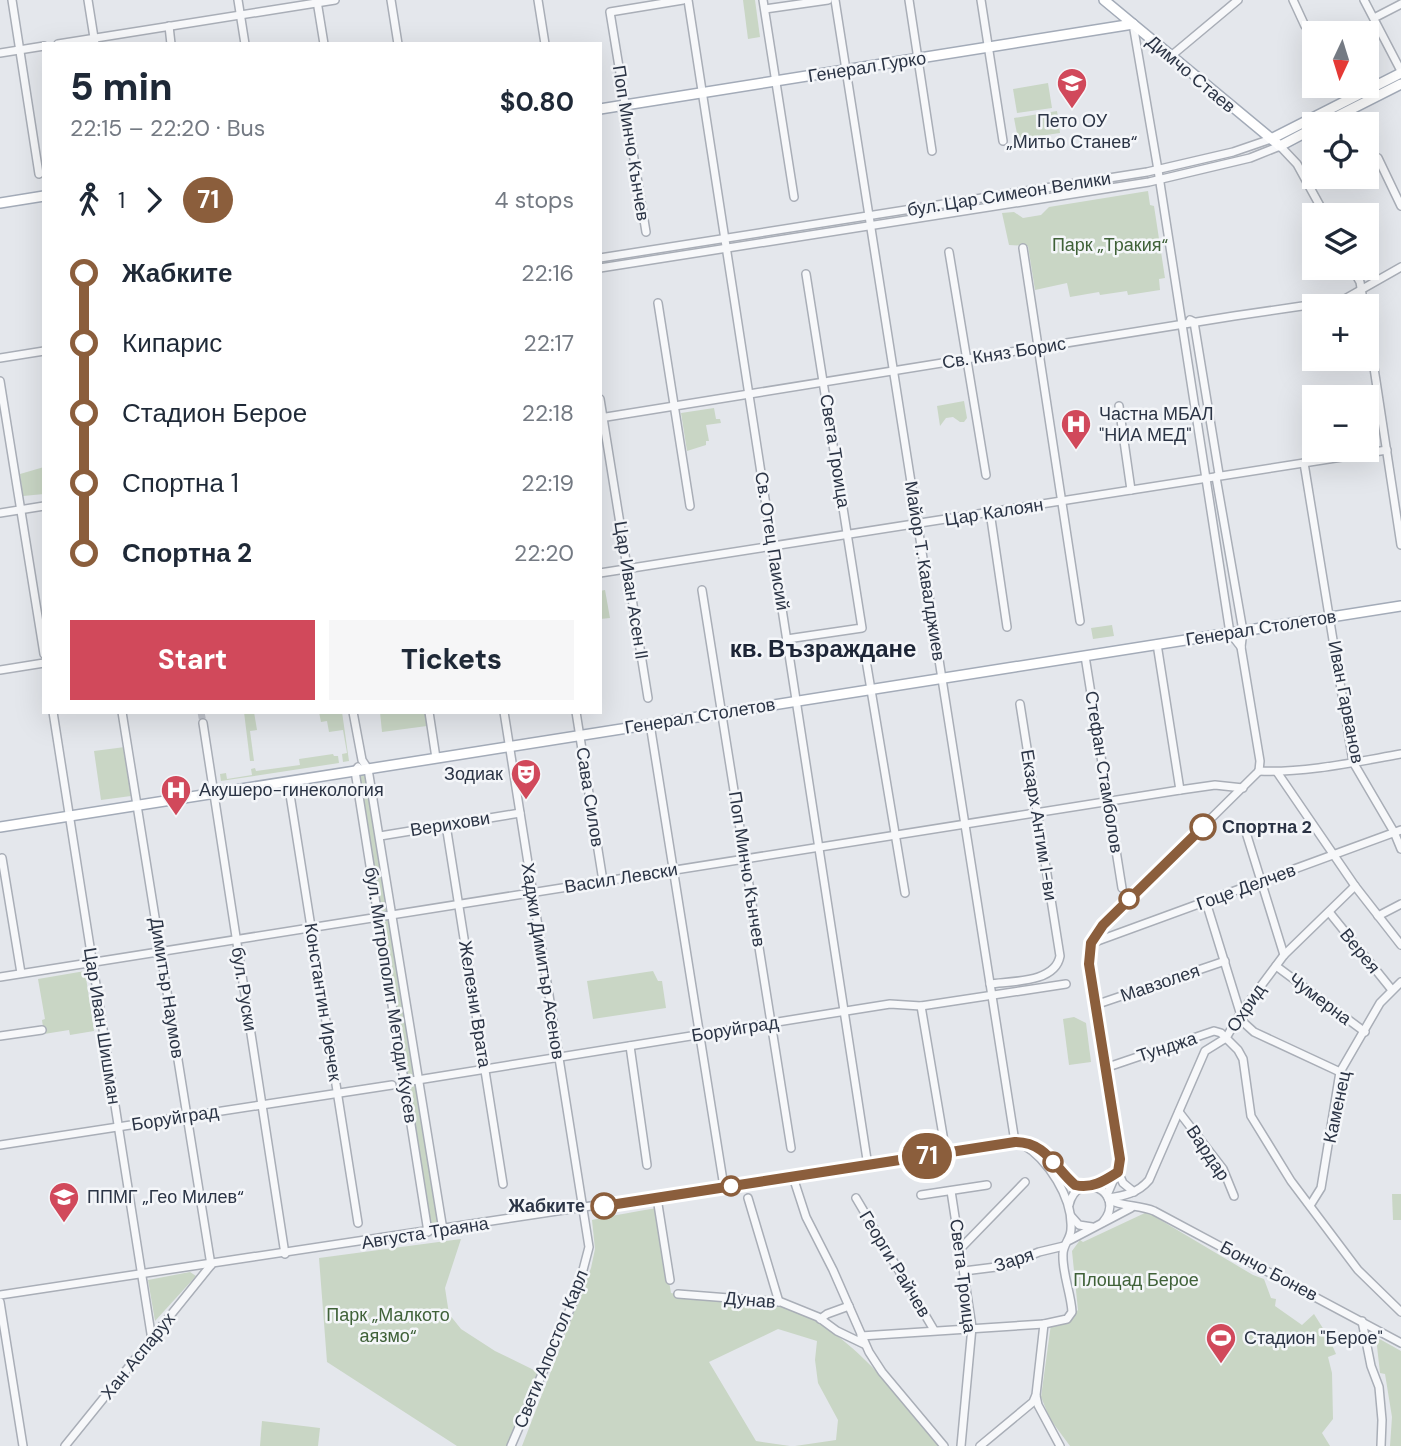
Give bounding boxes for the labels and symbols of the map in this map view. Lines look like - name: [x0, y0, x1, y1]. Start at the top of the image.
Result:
- north arrow: [1302, 21, 1379, 98]
- street label: Димчо Стаев: [1141, 30, 1241, 118]
- street label: Генерал Гурко: [806, 46, 928, 88]
- street label: Поп Минчо Кънчев: [607, 63, 655, 223]
- school or university icon: Пето ОУ „Митьо Станев“: [1055, 66, 1089, 110]
- place label: Пето ОУ „Митьо Станев“: [1007, 109, 1138, 154]
- street label: бул. Цар Симеон Велики: [905, 166, 1113, 222]
- park label: Парк „Тракия“: [1052, 233, 1168, 257]
- street label: Св. Княз Борис: [940, 331, 1068, 375]
- street label: Света Троица: [814, 392, 856, 511]
- place label: Частна МБАЛ "НИА МЕД": [1099, 402, 1214, 447]
- hospital icon: Частна МБАЛ "НИА МЕД": [1059, 407, 1093, 451]
- street label: Св. Отец Паисий: [749, 470, 795, 612]
- street label: Майор Т. Кавалджиев: [899, 479, 951, 663]
- street label: Цар Калоян: [943, 492, 1045, 532]
- street label: Цар Иван Асен II: [608, 519, 654, 661]
- street label: Генерал Столетов: [1184, 604, 1338, 652]
- district label: кв. Възраждане: [730, 633, 916, 664]
- street label: Иван Гарванов: [1322, 639, 1370, 765]
- street label: Стефан Стамболов: [1079, 689, 1129, 855]
- street label: Генерал Столетов: [623, 692, 777, 740]
- street label: Сава Силов: [570, 745, 610, 849]
- street label: Екзарх Антим I-ви: [1015, 748, 1063, 902]
- theatre icon: Зодиак: [509, 757, 543, 801]
- place label: Зодиак: [444, 762, 503, 786]
- hospital icon: Акушеро-гинекология: [159, 773, 193, 817]
- place label: Акушеро-гинекология: [199, 778, 384, 802]
- street label: Поп Минчо Кънчев: [723, 789, 771, 949]
- street label: Верихови: [408, 806, 492, 842]
- marker: Спортна 2: [1190, 814, 1216, 840]
- place label: Спортна 2: [1222, 815, 1312, 839]
- street label: Васил Левски: [563, 857, 679, 899]
- street label: Гоце Делчев: [1193, 858, 1299, 916]
- street label: Хаджи Димитър Асенов: [516, 861, 570, 1061]
- street label: бул. Митрополит Методи Кусев: [359, 865, 423, 1125]
- unlabelled marker: [1119, 889, 1139, 909]
- street label: Димитър Наумов: [144, 916, 190, 1060]
- street label: Константин Иречек: [299, 921, 347, 1083]
- street label: Верея: [1334, 923, 1386, 979]
- street label: Железни Врата: [453, 939, 497, 1070]
- street label: бул. Руски: [225, 945, 263, 1033]
- street label: Цар Иван Шишман: [78, 946, 126, 1106]
- street label: Мавзолея: [1117, 958, 1203, 1008]
- street label: Чумерна: [1284, 967, 1357, 1031]
- street label: Охрид: [1221, 979, 1271, 1037]
- street label: Боруйград: [690, 1010, 781, 1048]
- street label: Тунджа: [1134, 1026, 1201, 1068]
- street label: Каменец: [1318, 1069, 1356, 1145]
- street label: Боруйград: [130, 1099, 221, 1137]
- street label: Вардар: [1181, 1121, 1235, 1185]
- line badge: 71: [895, 1133, 958, 1179]
- unlabelled marker: [1043, 1152, 1063, 1172]
- unlabelled marker: [721, 1176, 741, 1196]
- school or university icon: ППМГ „Гео Милев“: [47, 1180, 81, 1224]
- place label: ППМГ „Гео Милев“: [87, 1185, 244, 1209]
- marker: Жабките: [591, 1193, 617, 1219]
- place label: Жабките: [507, 1194, 585, 1218]
- street label: Георги Райчев: [854, 1206, 936, 1322]
- street label: Августа Траяна: [360, 1211, 491, 1255]
- street label: Света Троица: [944, 1217, 982, 1336]
- street label: Бончо Бонев: [1216, 1235, 1322, 1307]
- street label: Заря: [991, 1242, 1037, 1278]
- street label: Свети Апостол Карл: [508, 1266, 594, 1432]
- park label: Площад Берое: [1073, 1268, 1199, 1292]
- street label: Дунав: [723, 1286, 777, 1314]
- park label: Парк „Малкото аязмо“: [326, 1303, 450, 1348]
- street label: Хан Аспарух: [96, 1308, 180, 1404]
- sports icon: Стадион "Берое": [1204, 1321, 1238, 1365]
- place label: Стадион "Берое": [1244, 1326, 1383, 1350]

